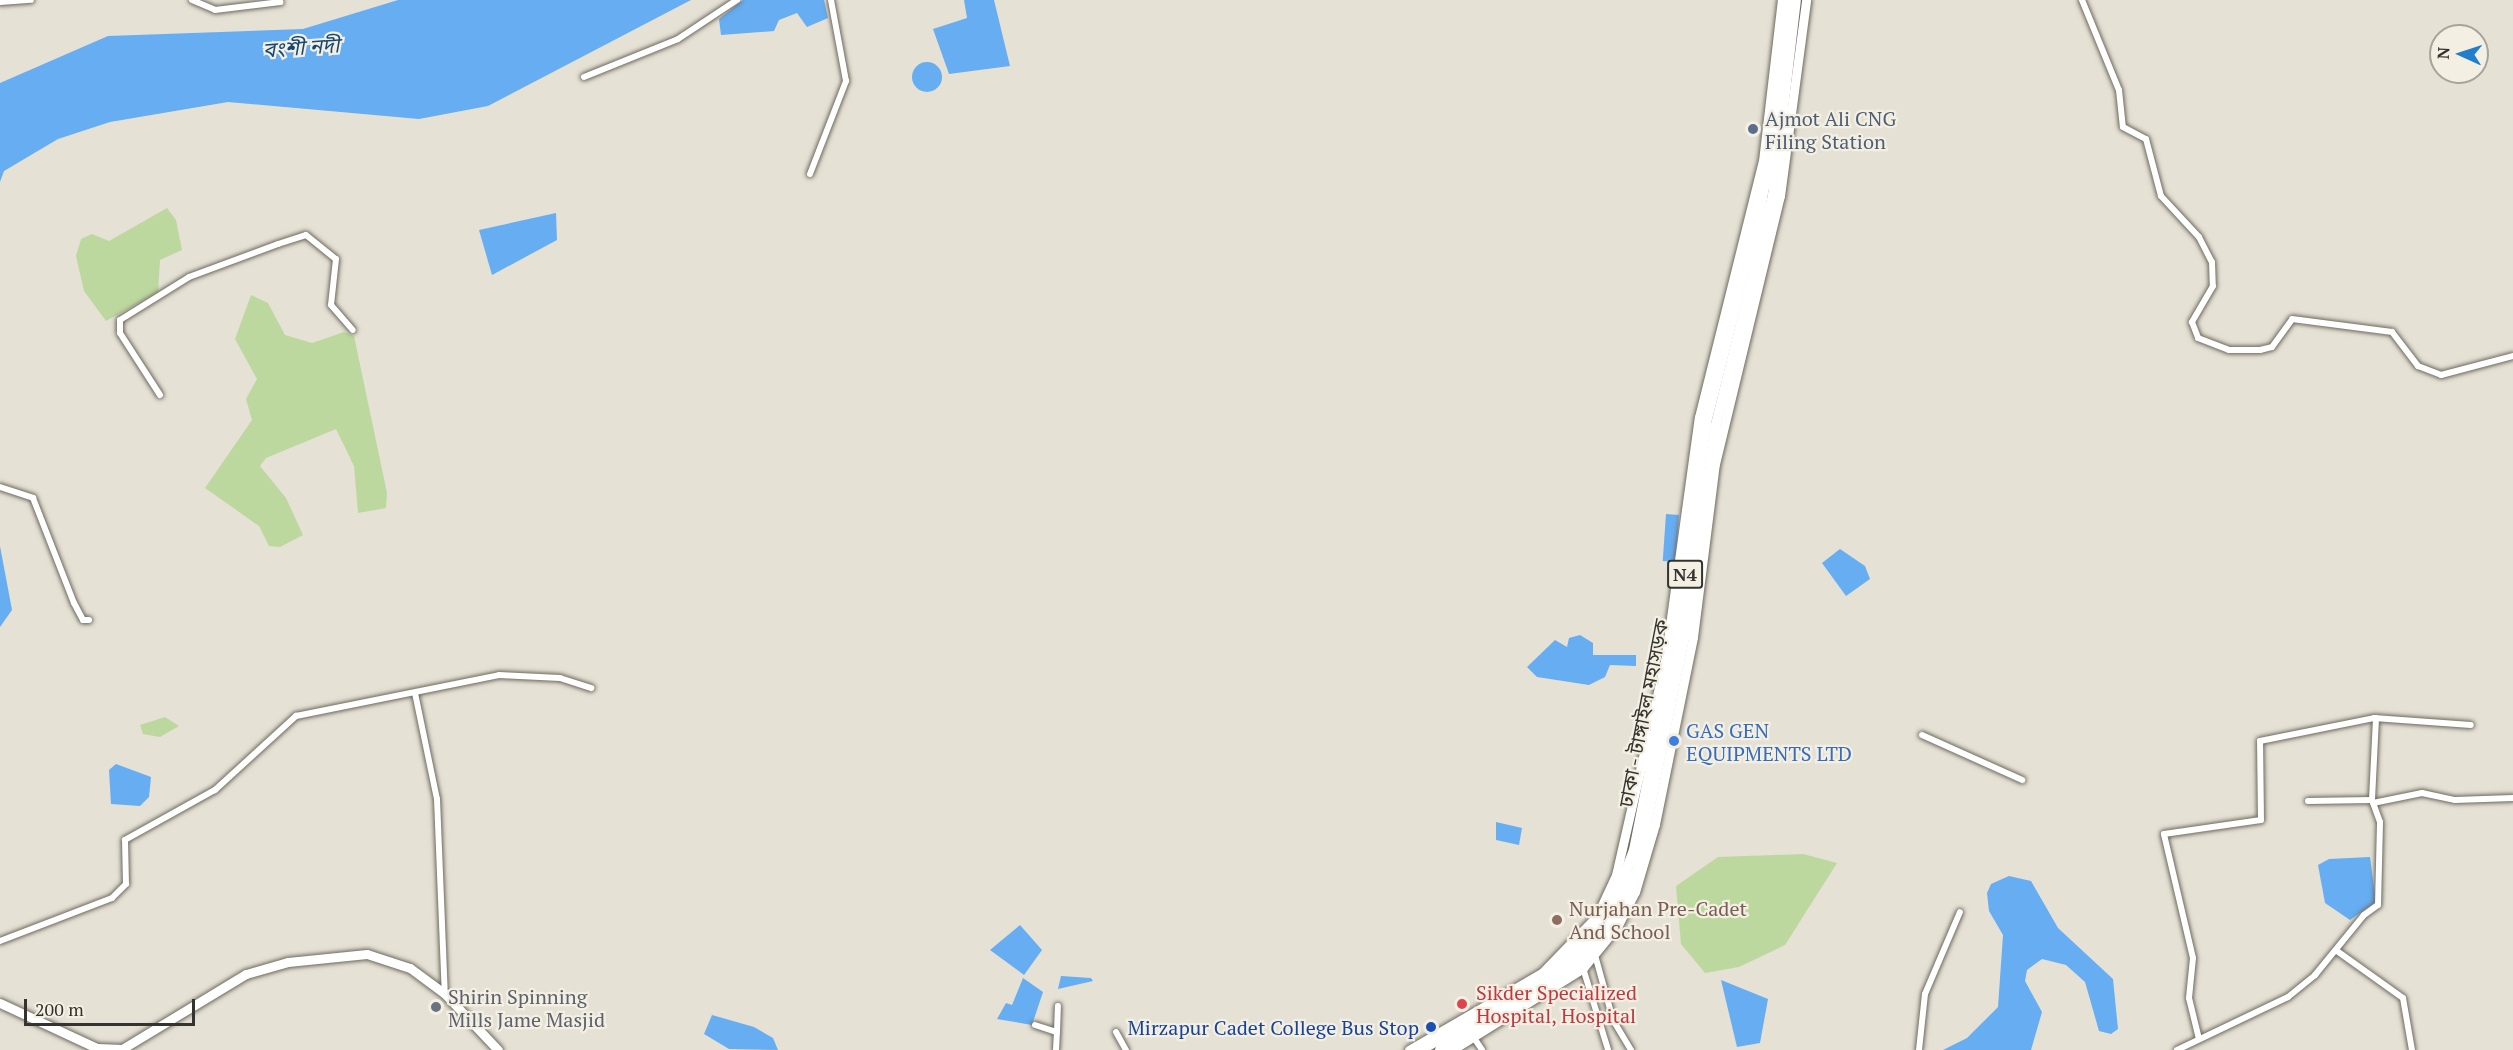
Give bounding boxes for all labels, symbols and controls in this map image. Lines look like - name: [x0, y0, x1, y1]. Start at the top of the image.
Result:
- north arrow: [2429, 24, 2489, 84]
- water label: বংশী নদী: [262, 32, 340, 62]
- text: N: [2432, 47, 2454, 60]
- place label: Ajmot Ali CNG Filing Station: [1765, 106, 1897, 153]
- marker: Ajmot Ali CNG Filing Station: [1746, 122, 1760, 136]
- road number: N4: [1667, 559, 1703, 589]
- street label: ঢাকা - টাঙ্গাইল মহাসড়ক: [1613, 616, 1673, 810]
- place label: GAS GEN EQUIPMENTS LTD: [1686, 718, 1852, 765]
- marker: GAS GEN EQUIPMENTS LTD: [1667, 734, 1681, 748]
- place label: Nurjahan Pre-Cadet And School: [1569, 897, 1747, 944]
- marker: Nurjahan Pre-Cadet And School: [1550, 913, 1564, 927]
- place label: Sikder Specialized Hospital, Hospital: [1476, 981, 1637, 1028]
- place label: Shirin Spinning Mills Jame Masjid: [448, 984, 605, 1031]
- scale bar: [27, 987, 198, 1025]
- marker: Sikder Specialized Hospital, Hospital: [1453, 995, 1471, 1013]
- text: 200 m: [35, 997, 84, 1021]
- marker: Shirin Spinning Mills Jame Masjid: [429, 1000, 443, 1014]
- place label: Mirzapur Cadet College Bus Stop: [1128, 1015, 1419, 1039]
- marker: Mirzapur Cadet College Bus Stop: [1424, 1020, 1438, 1034]

